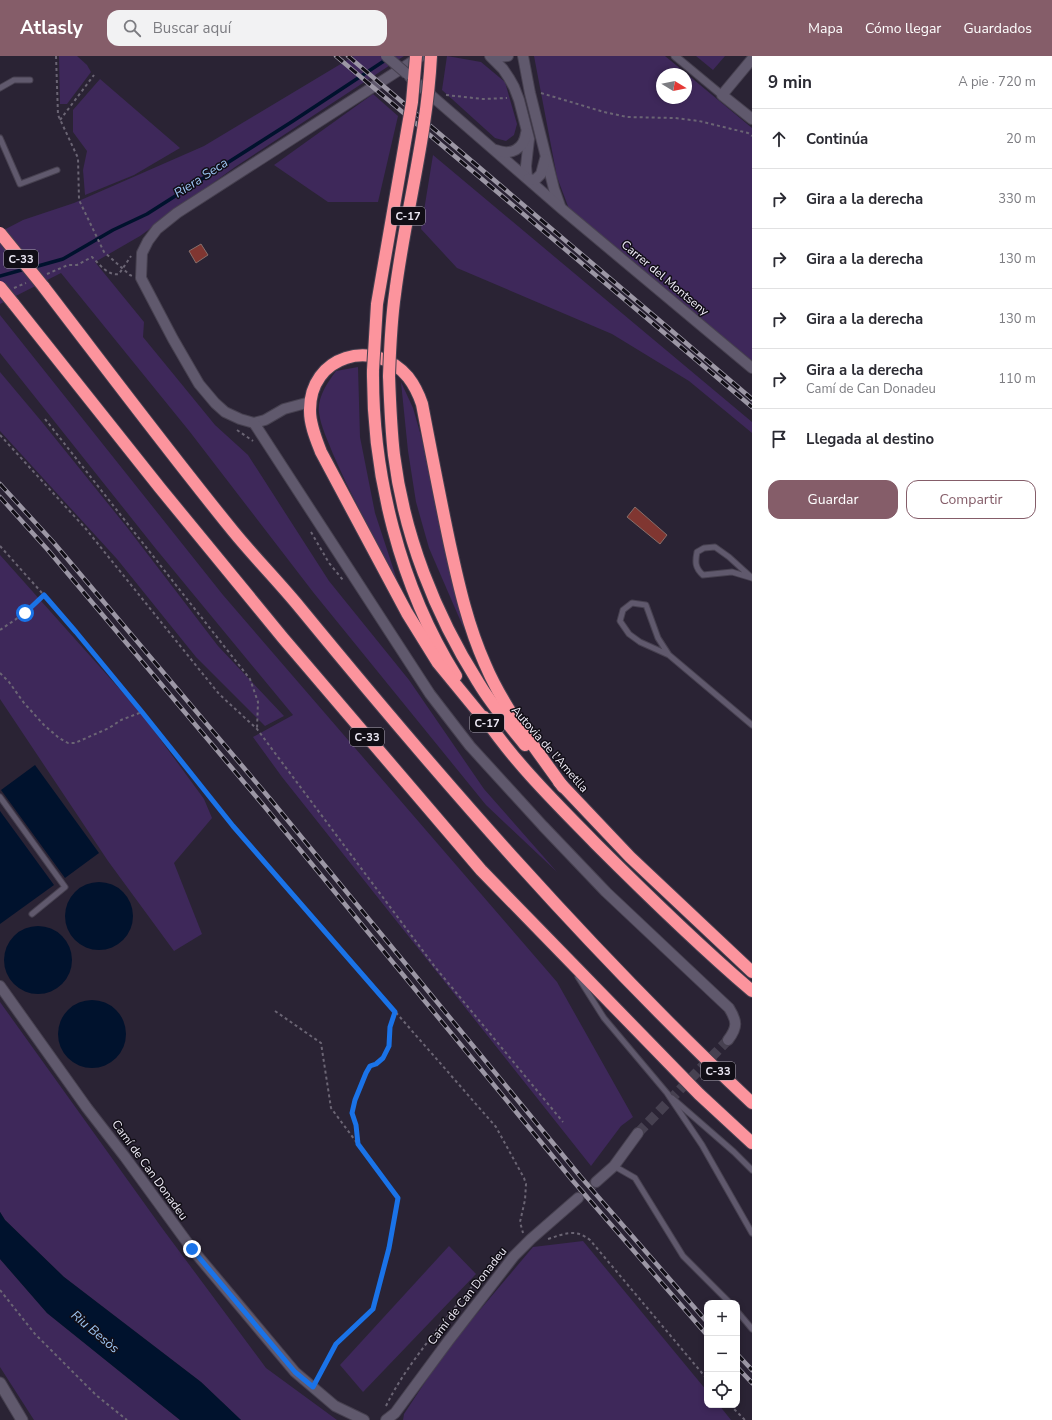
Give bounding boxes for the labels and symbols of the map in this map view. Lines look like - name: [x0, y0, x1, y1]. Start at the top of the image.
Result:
- north arrow: [656, 68, 692, 104]
- water label: Riera Seca: [170, 154, 232, 202]
- road number: C-17: [391, 207, 425, 225]
- street label: Carrer del Montseny: [618, 237, 713, 320]
- road number: C-33: [4, 250, 38, 268]
- route start: [16, 604, 34, 622]
- street label: Autovia de l'Ametlla: [508, 702, 592, 796]
- road number: C-17: [470, 714, 504, 732]
- road number: C-33: [350, 728, 384, 746]
- road number: C-33: [701, 1062, 735, 1080]
- street label: Camí de Can Donadeu: [108, 1117, 192, 1223]
- route end: [183, 1240, 201, 1258]
- street label: Camí de Can Donadeu: [424, 1244, 510, 1348]
- water label: Riu Besòs: [67, 1307, 123, 1357]

